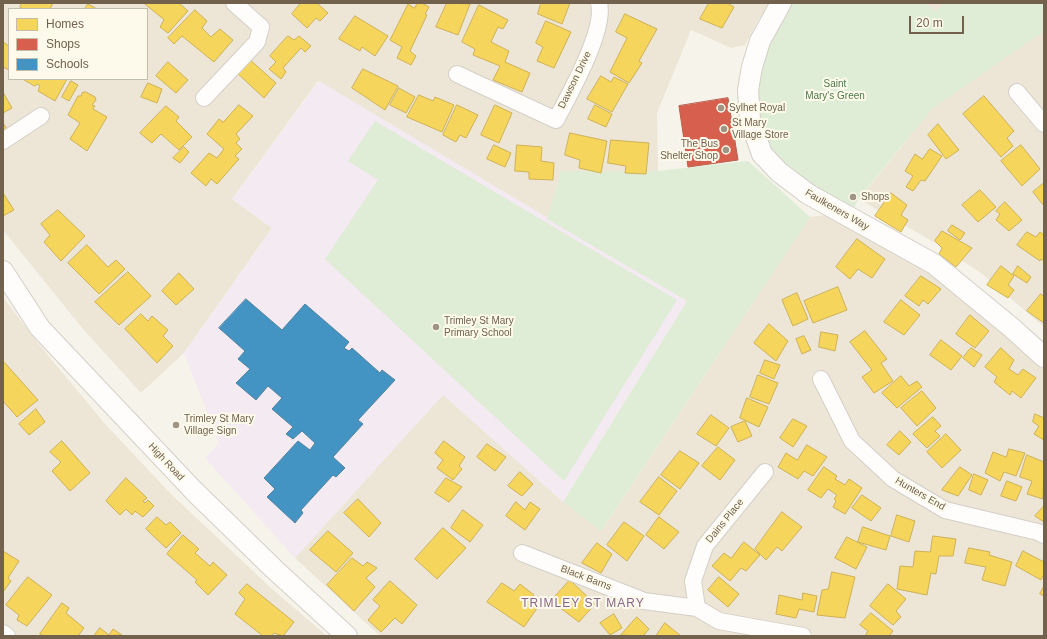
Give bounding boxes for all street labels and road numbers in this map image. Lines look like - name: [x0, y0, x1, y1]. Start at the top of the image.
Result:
- street label: Dawson Drive: [556, 49, 594, 111]
- street label: Faulkeners Way: [803, 187, 871, 233]
- street label: High Road: [145, 441, 187, 483]
- street label: Hunters End: [893, 475, 947, 513]
- street label: Dains Place: [704, 496, 746, 546]
- street label: Black Barns: [559, 563, 613, 593]

